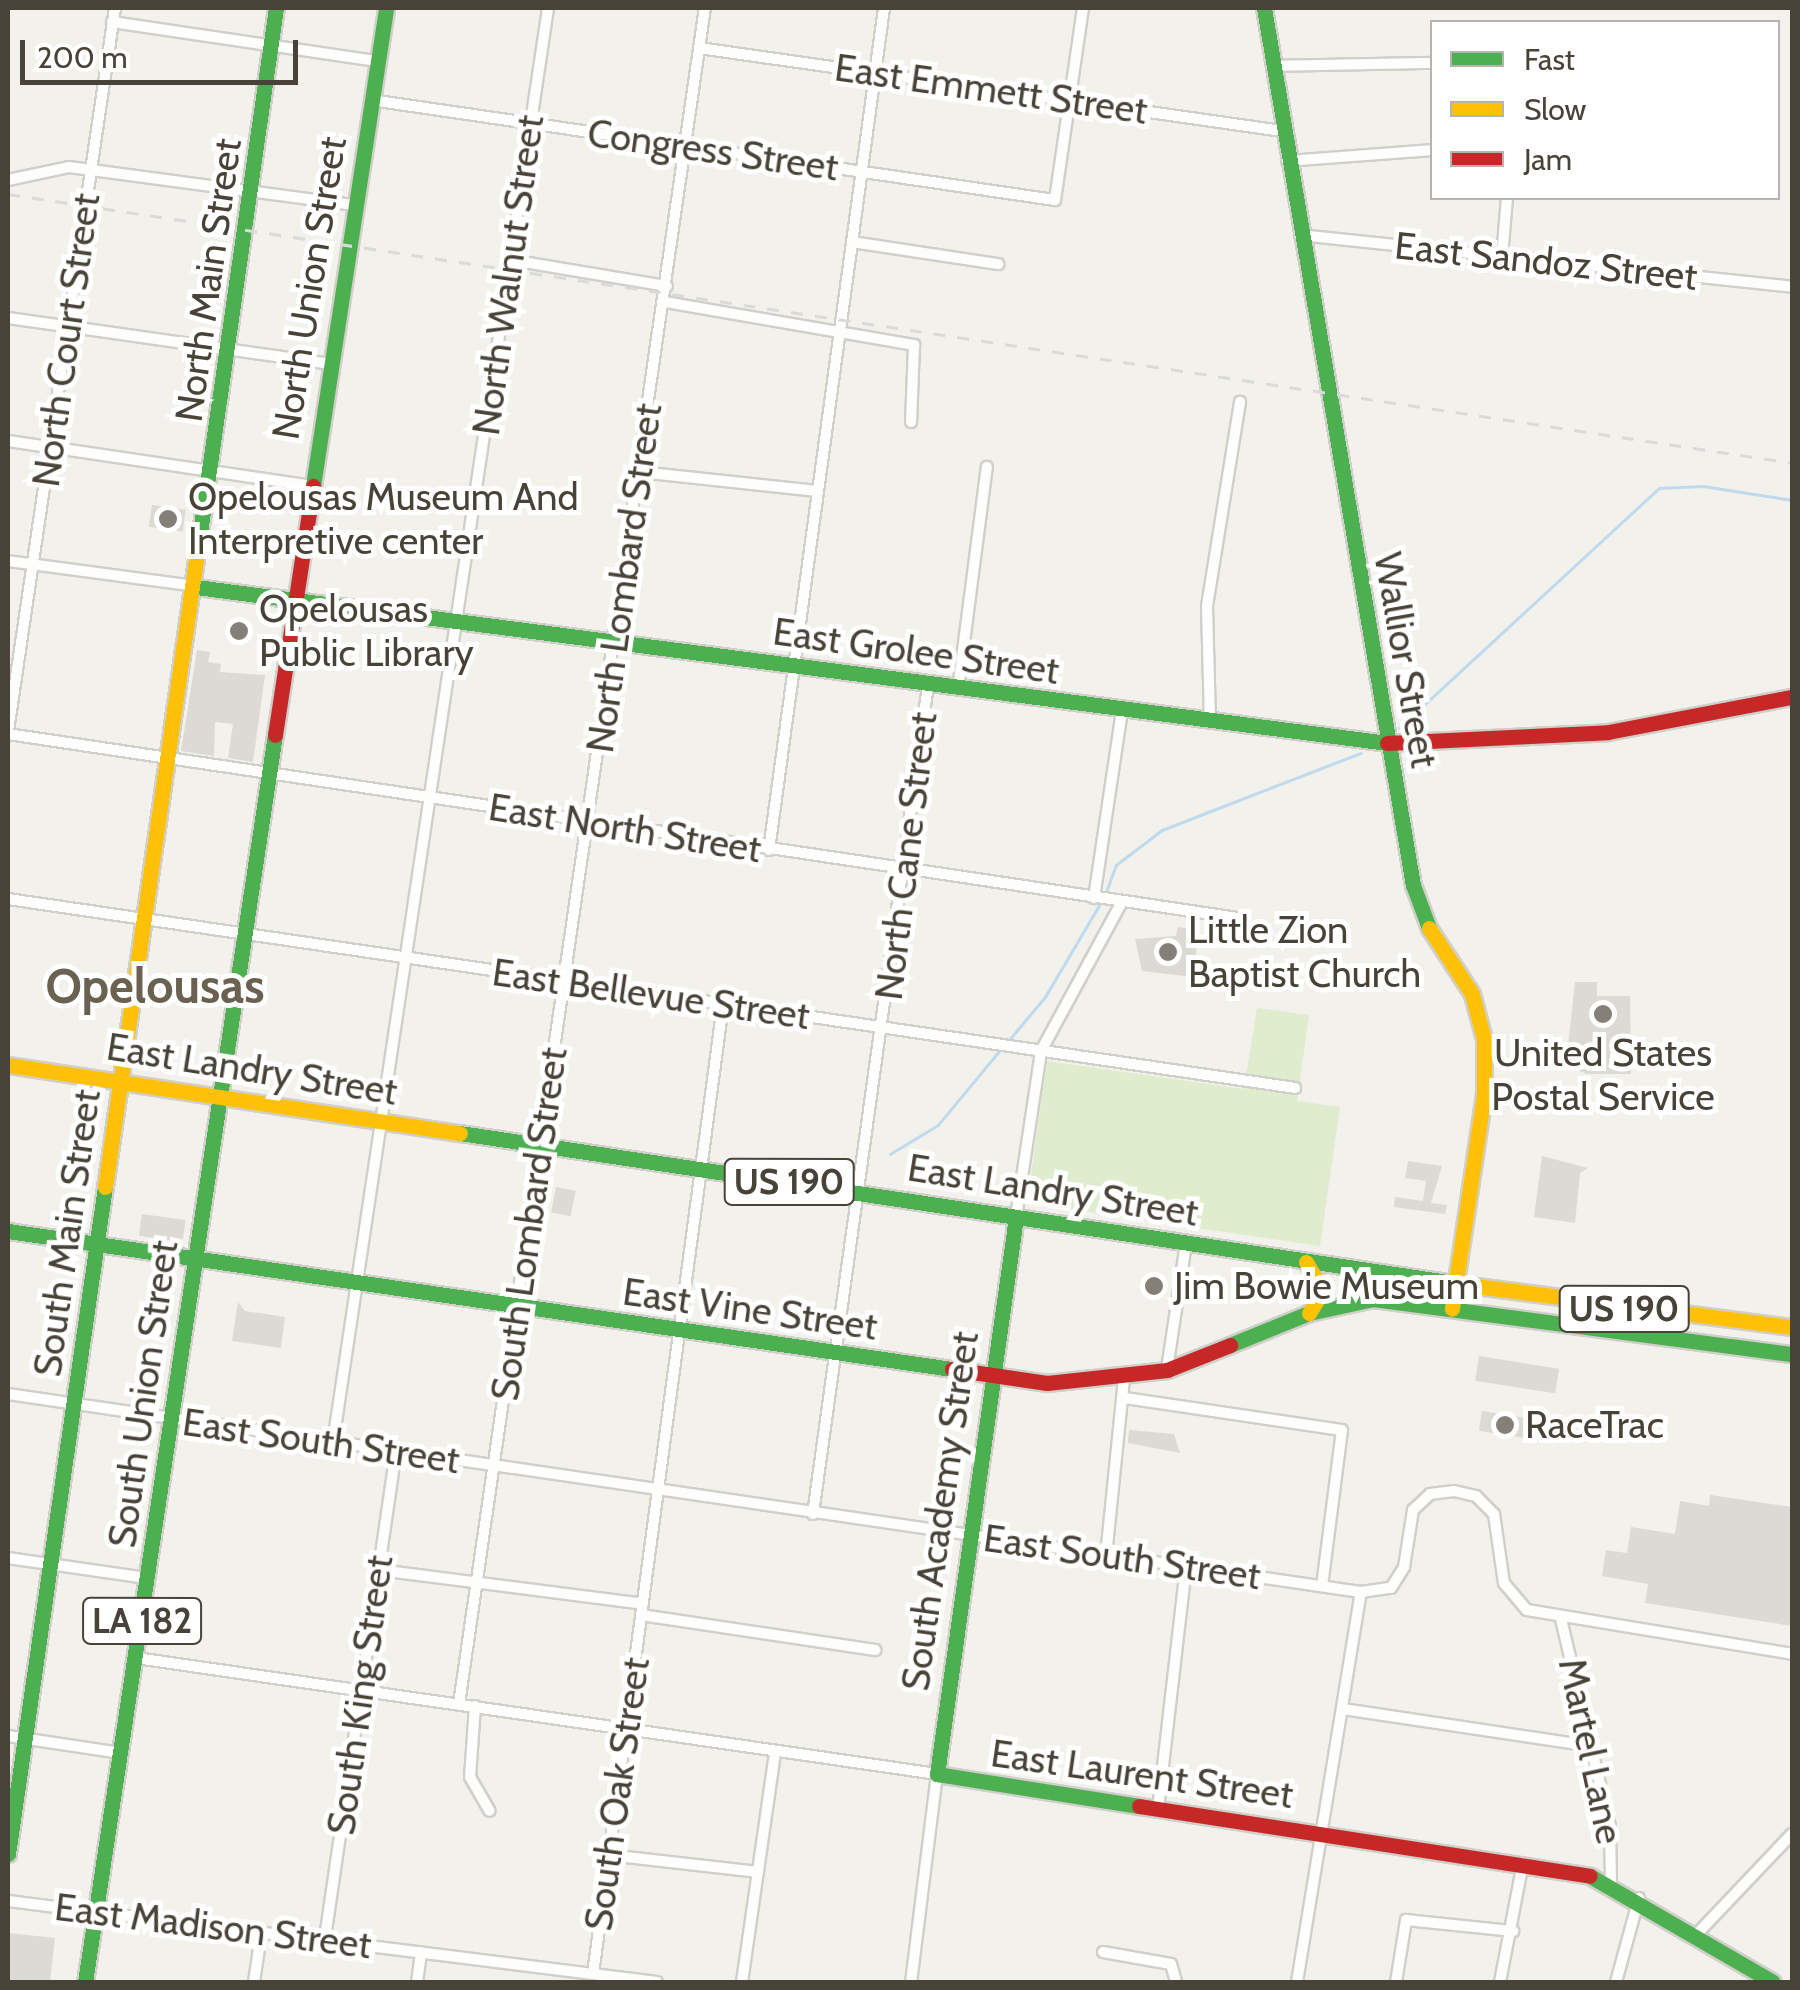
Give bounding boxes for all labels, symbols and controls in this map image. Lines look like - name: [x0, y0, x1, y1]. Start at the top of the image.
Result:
- scale bar: [25, 20, 302, 82]
- legend: [1430, 20, 1780, 200]
- text: 200 m: [37, 39, 128, 76]
- text: Fast: [1524, 41, 1575, 78]
- street label: East Emmett Street: [832, 45, 1150, 133]
- text: Slow: [1524, 91, 1586, 128]
- street label: Congress Street: [585, 110, 841, 190]
- street label: North Walnut Street: [463, 112, 553, 438]
- street label: North Union Street: [263, 133, 355, 443]
- street label: North Main Street: [166, 135, 250, 425]
- text: Jam: [1524, 141, 1572, 178]
- street label: North Court Street: [23, 190, 109, 490]
- street label: East Sandoz Street: [1393, 222, 1699, 300]
- street label: North Lombard Street: [577, 400, 671, 756]
- place label: Opelousas Museum And Interpretive center: [188, 474, 578, 564]
- marker: Opelousas Museum And Interpretive center: [157, 508, 179, 530]
- street label: Wallior Street: [1365, 549, 1447, 771]
- place label: Opelousas Public Library: [259, 586, 474, 676]
- street label: East Grolee Street: [770, 608, 1062, 694]
- marker: Opelousas Public Library: [228, 620, 250, 642]
- street label: North Cane Street: [866, 709, 946, 1003]
- street label: East North Street: [486, 784, 764, 872]
- place label: Little Zion Baptist Church: [1188, 907, 1421, 996]
- marker: Little Zion Baptist Church: [1157, 941, 1179, 963]
- street label: East Bellevue Street: [489, 949, 813, 1039]
- district label: Opelousas: [45, 958, 265, 1016]
- marker: United States Postal Service: [1592, 1003, 1614, 1025]
- street label: East Landry Street: [104, 1024, 400, 1114]
- place label: United States Postal Service: [1491, 1030, 1715, 1120]
- street label: South Lombard Street: [482, 1045, 576, 1403]
- street label: South Main Street: [24, 1087, 110, 1379]
- street label: East Landry Street: [905, 1145, 1201, 1235]
- road number: US 190: [722, 1152, 856, 1212]
- street label: South Union Street: [99, 1238, 187, 1550]
- place label: Jim Bowie Museum: [1174, 1263, 1479, 1309]
- street label: East Vine Street: [620, 1269, 880, 1349]
- marker: Jim Bowie Museum: [1143, 1275, 1165, 1297]
- road number: US 190: [1556, 1279, 1692, 1339]
- street label: South Academy Street: [892, 1329, 988, 1693]
- street label: East South Street: [180, 1399, 462, 1483]
- place label: RaceTrac: [1525, 1402, 1664, 1448]
- marker: RaceTrac: [1494, 1414, 1516, 1436]
- street label: East South Street: [981, 1515, 1263, 1599]
- street label: South King Street: [318, 1552, 402, 1838]
- road number: LA 182: [82, 1591, 202, 1651]
- street label: South Oak Street: [575, 1654, 659, 1934]
- street label: Martel Lane: [1549, 1654, 1633, 1848]
- street label: East Laurent Street: [988, 1730, 1296, 1818]
- street label: East Madison Street: [52, 1884, 374, 1968]

